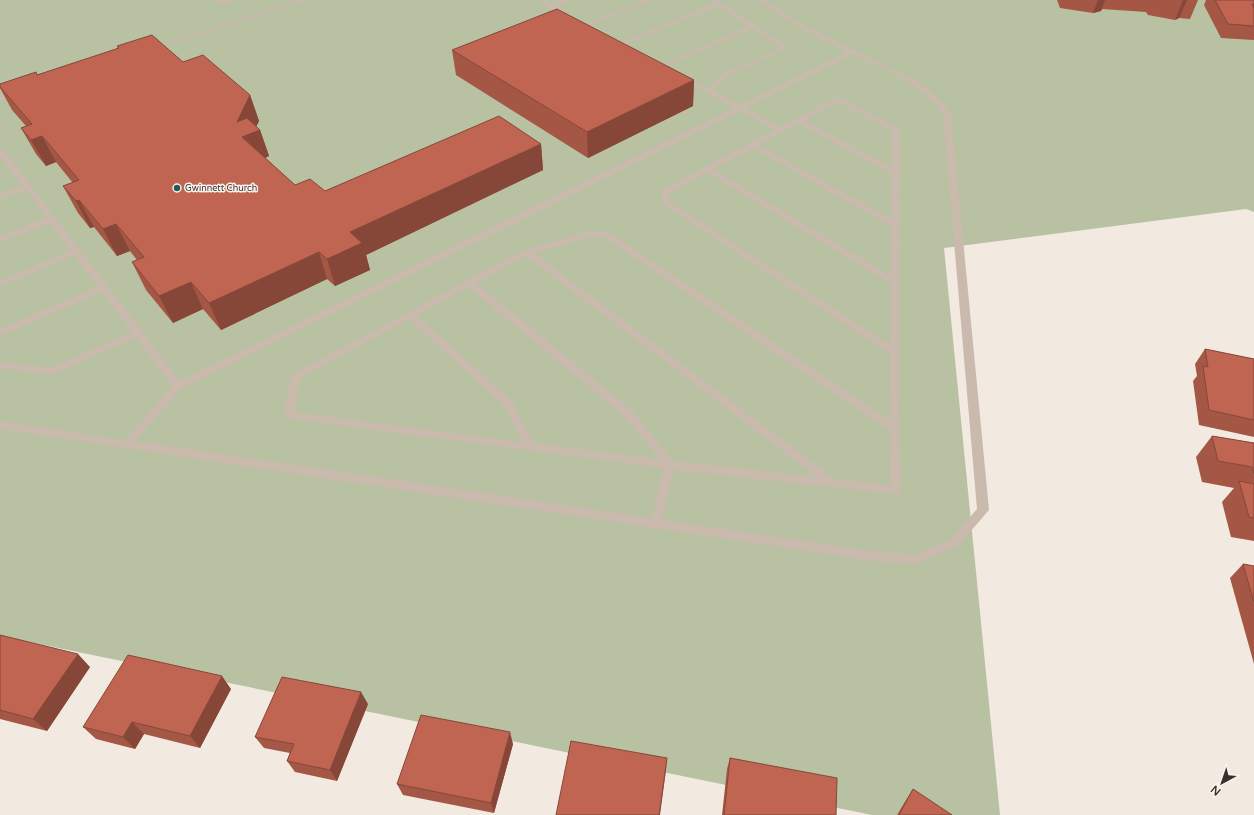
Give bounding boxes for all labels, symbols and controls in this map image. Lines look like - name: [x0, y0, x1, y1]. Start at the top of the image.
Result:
- marker: Gwinnett Church: [172, 183, 182, 193]
- place label: Gwinnett Church: [185, 183, 257, 194]
- north arrow: [1202, 763, 1242, 803]
- text: N: [1208, 782, 1223, 798]

